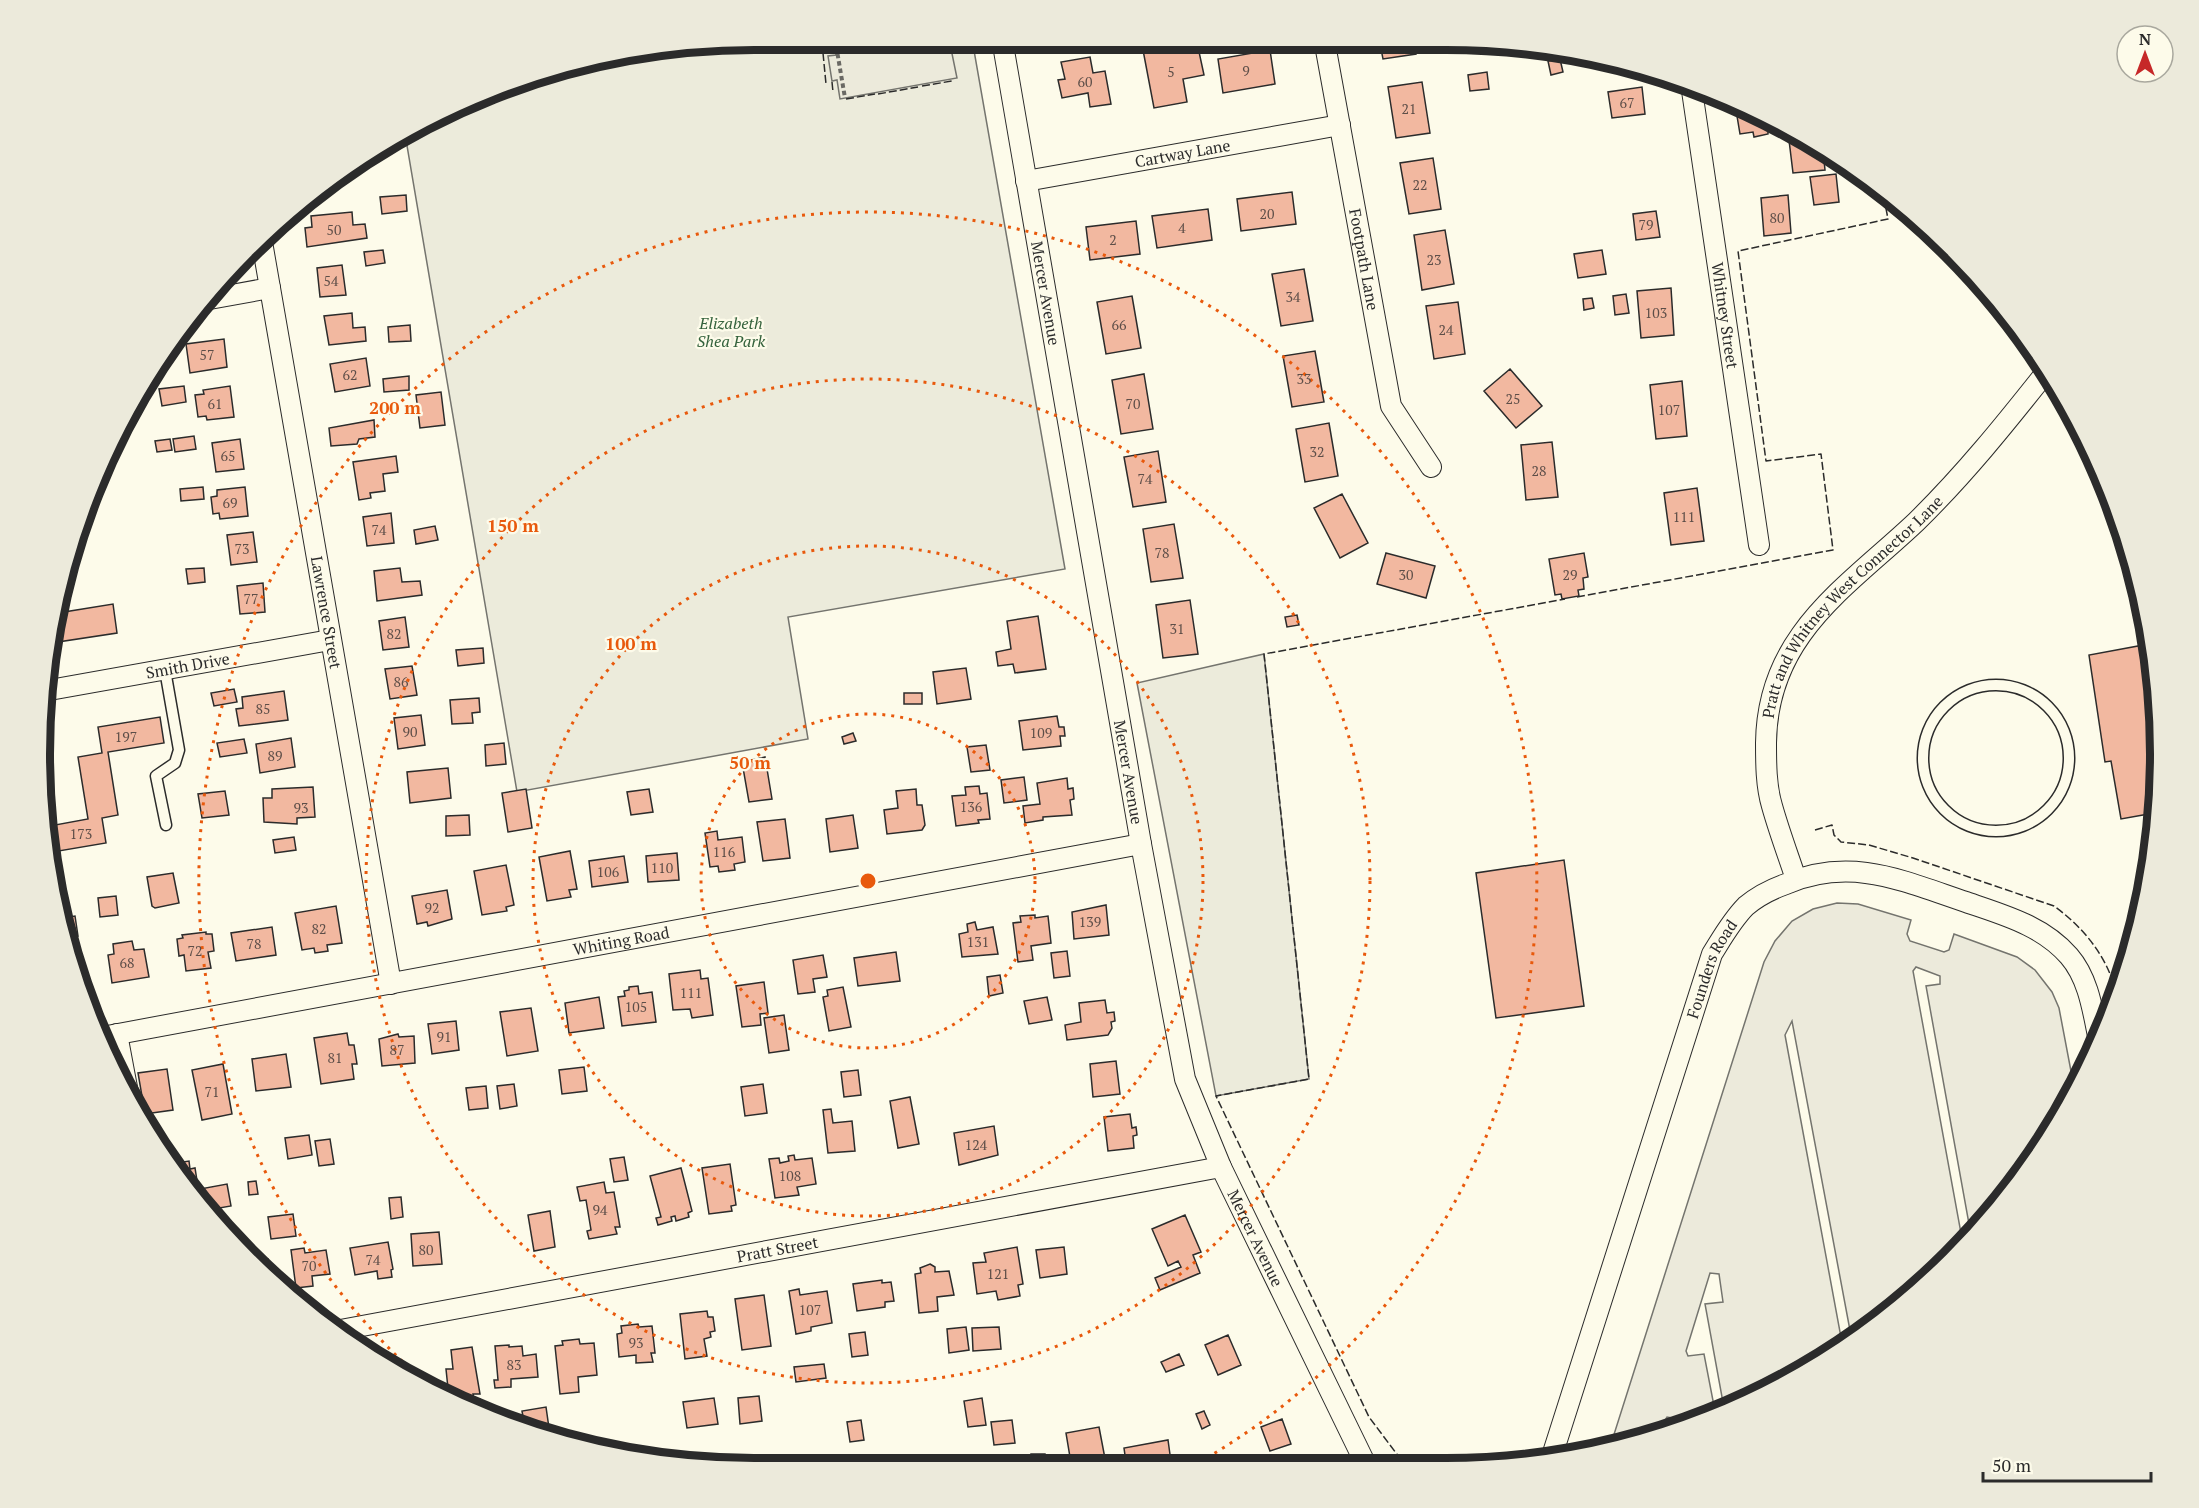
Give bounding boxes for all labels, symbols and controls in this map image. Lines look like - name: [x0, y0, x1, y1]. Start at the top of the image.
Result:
- north arrow: [2115, 24, 2175, 84]
- text: N: [2139, 28, 2151, 50]
- house number: 9: [1242, 61, 1250, 80]
- house number: 5: [1167, 62, 1175, 81]
- house number: 60: [1078, 72, 1092, 91]
- house number: 67: [1620, 93, 1634, 112]
- house number: 21: [1402, 99, 1416, 118]
- street label: Cartway Lane: [1133, 134, 1232, 172]
- house number: 22: [1413, 175, 1427, 194]
- house number: 20: [1260, 204, 1274, 223]
- street label: Footpath Lane: [1344, 207, 1384, 312]
- house number: 80: [1770, 208, 1784, 227]
- house number: 79: [1639, 215, 1653, 234]
- house number: 4: [1178, 218, 1186, 237]
- house number: 50: [327, 220, 341, 239]
- house number: 2: [1109, 230, 1117, 249]
- street label: Mercer Avenue: [1026, 239, 1066, 347]
- house number: 23: [1427, 250, 1441, 269]
- street label: Whitney Street: [1706, 261, 1744, 370]
- house number: 54: [324, 271, 339, 290]
- house number: 34: [1286, 287, 1301, 306]
- house number: 103: [1645, 303, 1667, 322]
- park label: Elizabeth Shea Park: [697, 312, 766, 352]
- house number: 66: [1112, 315, 1127, 334]
- house number: 24: [1439, 320, 1454, 339]
- house number: 57: [200, 345, 214, 364]
- house number: 62: [343, 365, 357, 384]
- house number: 33: [1297, 369, 1311, 388]
- house number: 25: [1506, 389, 1520, 408]
- house number: 61: [208, 394, 222, 413]
- house number: 70: [1126, 394, 1140, 413]
- text: 200 m: [369, 395, 421, 419]
- house number: 107: [1658, 400, 1680, 419]
- house number: 32: [1310, 442, 1324, 461]
- house number: 65: [221, 446, 235, 465]
- house number: 28: [1532, 461, 1546, 480]
- house number: 74: [1138, 469, 1153, 488]
- street label: Pratt and Whitney West Connector Lane: [1757, 490, 1948, 720]
- house number: 69: [223, 493, 237, 512]
- house number: 111: [1673, 507, 1695, 526]
- text: 150 m: [487, 513, 539, 537]
- house number: 74: [372, 520, 387, 539]
- house number: 73: [235, 539, 249, 558]
- house number: 78: [1155, 543, 1169, 562]
- street label: Lawrence Street: [306, 554, 347, 671]
- house number: 30: [1399, 565, 1413, 584]
- house number: 29: [1563, 565, 1577, 584]
- house number: 77: [244, 589, 258, 608]
- house number: 31: [1170, 619, 1184, 638]
- house number: 82: [387, 624, 401, 643]
- text: 100 m: [605, 631, 657, 655]
- street label: Smith Drive: [144, 647, 231, 684]
- house number: 86: [394, 672, 409, 691]
- house number: 85: [256, 699, 270, 718]
- street label: Mercer Avenue: [1109, 718, 1148, 826]
- house number: 90: [403, 722, 417, 741]
- house number: 109: [1030, 723, 1052, 742]
- house number: 197: [115, 727, 137, 746]
- house number: 89: [268, 746, 282, 765]
- text: 50 m: [729, 750, 771, 774]
- house number: 136: [960, 797, 983, 816]
- house number: 93: [294, 798, 308, 817]
- house number: 173: [70, 824, 92, 843]
- house number: 116: [713, 842, 736, 861]
- house number: 110: [651, 858, 673, 877]
- house number: 106: [597, 862, 620, 881]
- centre of rings: [858, 871, 878, 891]
- house number: 92: [425, 898, 439, 917]
- house number: 139: [1079, 912, 1101, 931]
- street label: Founders Road: [1681, 915, 1742, 1021]
- house number: 82: [312, 919, 326, 938]
- street label: Whiting Road: [571, 921, 671, 960]
- house number: 131: [967, 932, 989, 951]
- house number: 78: [247, 934, 261, 953]
- house number: 72: [188, 941, 202, 960]
- house number: 68: [120, 953, 134, 972]
- house number: 111: [680, 983, 702, 1002]
- house number: 105: [625, 997, 647, 1016]
- house number: 91: [437, 1027, 451, 1046]
- house number: 87: [390, 1040, 404, 1059]
- house number: 81: [328, 1048, 342, 1067]
- house number: 71: [205, 1082, 219, 1101]
- house number: 124: [965, 1135, 988, 1154]
- house number: 108: [779, 1166, 801, 1185]
- street label: Mercer Avenue: [1223, 1186, 1289, 1290]
- house number: 94: [593, 1200, 608, 1219]
- street label: Pratt Street: [735, 1231, 820, 1267]
- house number: 80: [419, 1240, 433, 1259]
- house number: 74: [366, 1250, 381, 1269]
- house number: 70: [302, 1256, 316, 1275]
- house number: 121: [987, 1264, 1009, 1283]
- house number: 107: [799, 1300, 821, 1319]
- house number: 93: [629, 1333, 643, 1352]
- house number: 83: [507, 1355, 521, 1374]
- scale bar: [1983, 1445, 2151, 1483]
- text: 50 m: [1992, 1453, 2032, 1477]

